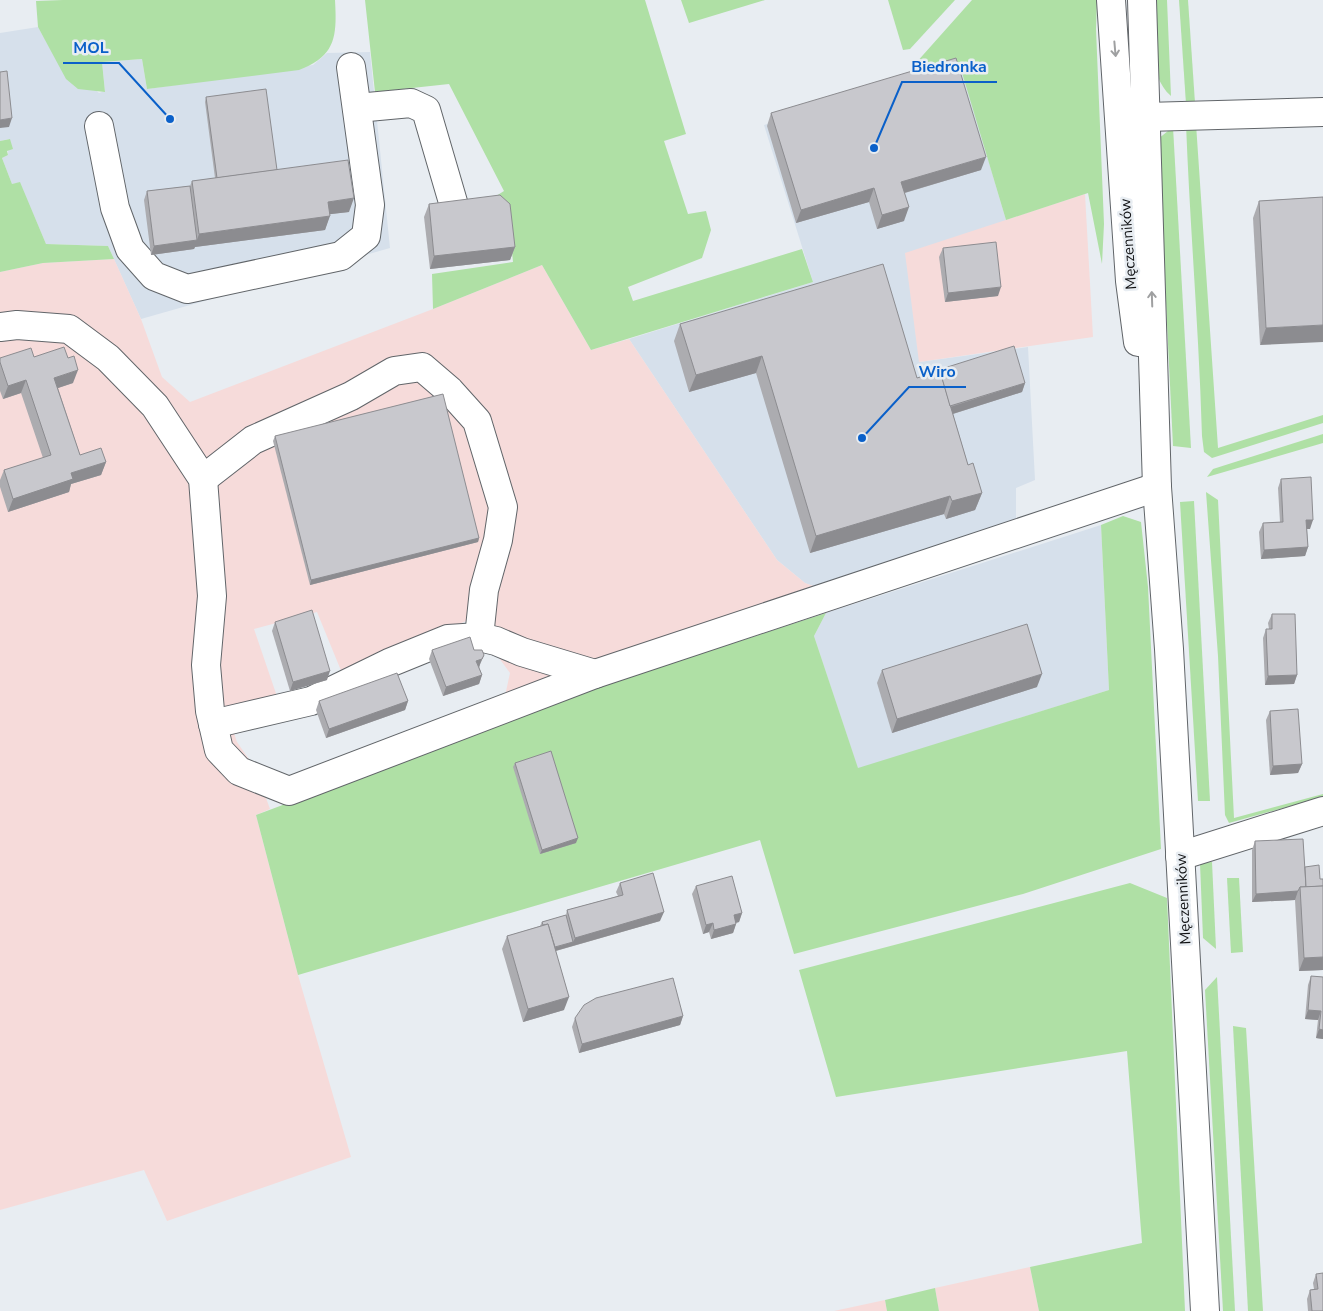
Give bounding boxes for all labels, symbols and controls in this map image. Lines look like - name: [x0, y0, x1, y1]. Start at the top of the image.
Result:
- callout: MOL: [63, 32, 119, 63]
- text: MOL: [73, 37, 109, 59]
- one-way arrow: [1110, 40, 1120, 56]
- callout: Biedronka: [902, 51, 997, 82]
- text: Biedronka: [911, 56, 987, 78]
- street label: Męczenników: [1115, 197, 1141, 290]
- one-way arrow: [1147, 291, 1157, 307]
- callout: Wiro: [909, 356, 966, 387]
- text: Wiro: [918, 361, 956, 383]
- street label: Męczenników: [1171, 853, 1195, 945]

